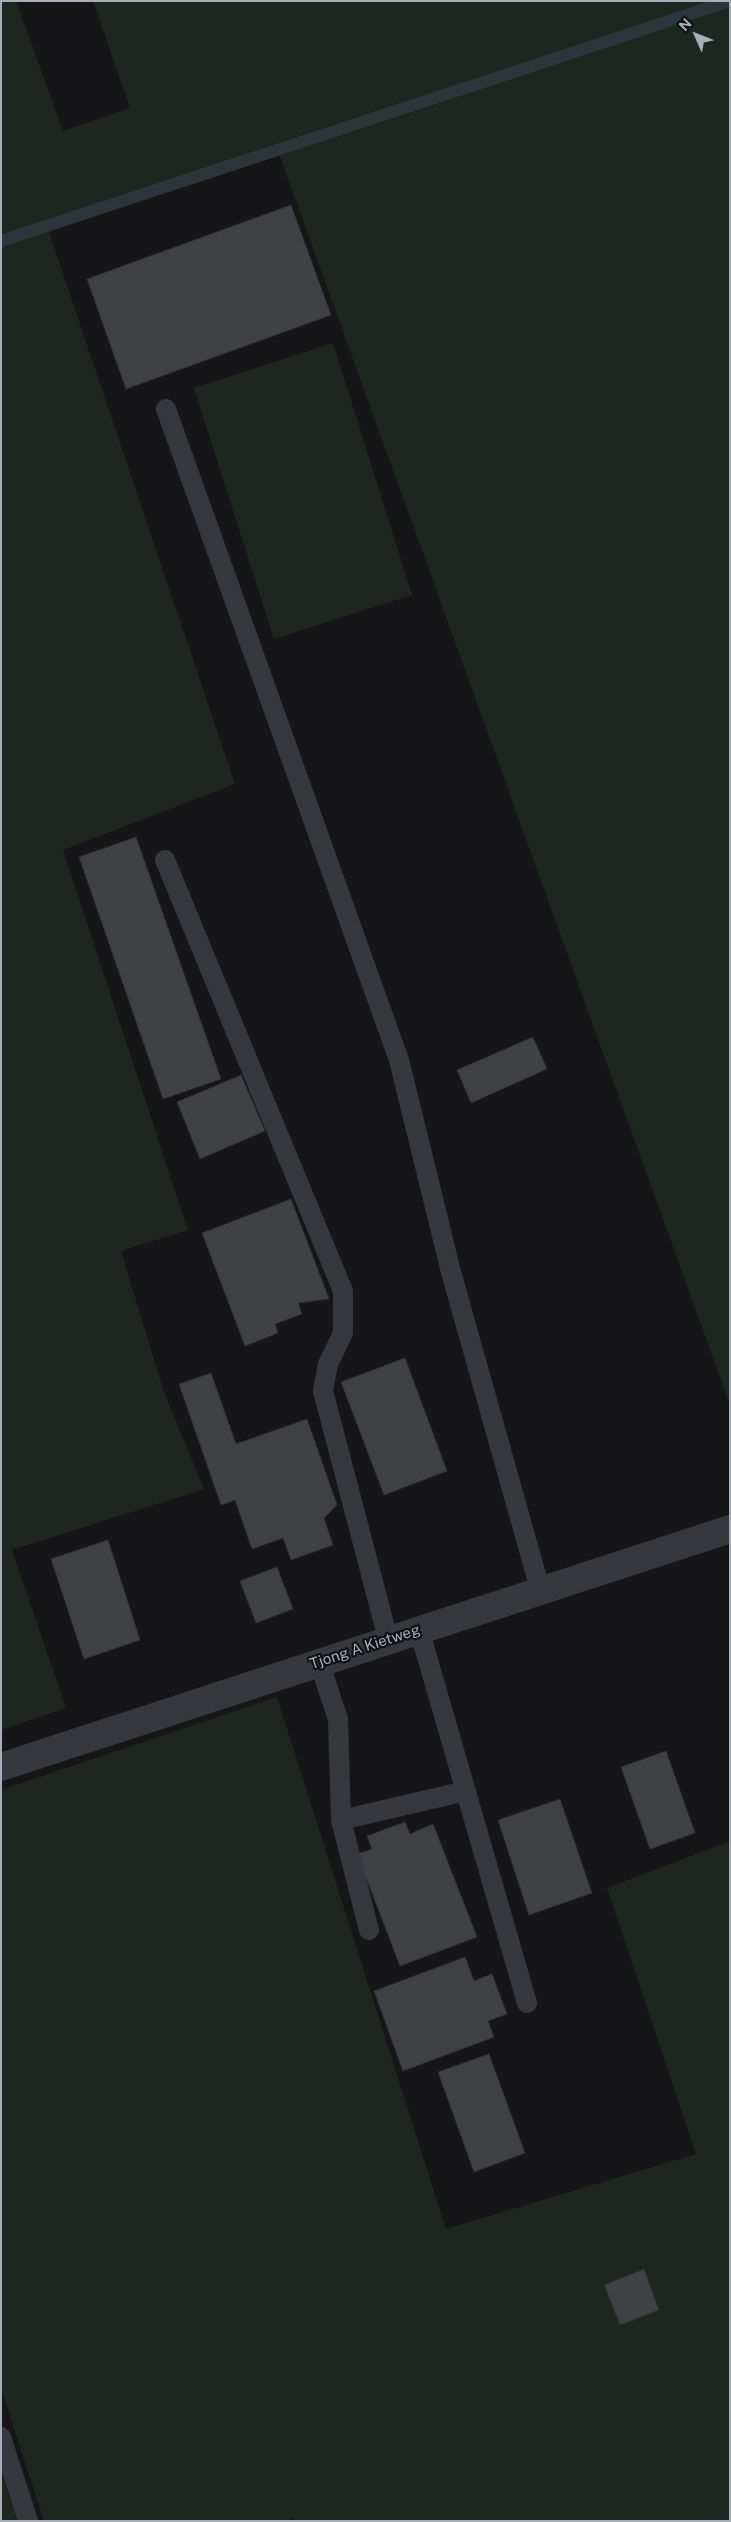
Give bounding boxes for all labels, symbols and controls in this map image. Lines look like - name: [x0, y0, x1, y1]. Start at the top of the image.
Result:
- north arrow: [671, 10, 721, 60]
- text: N: [676, 15, 695, 34]
- street label: Tjong A Kietweg: [308, 1621, 422, 1673]

